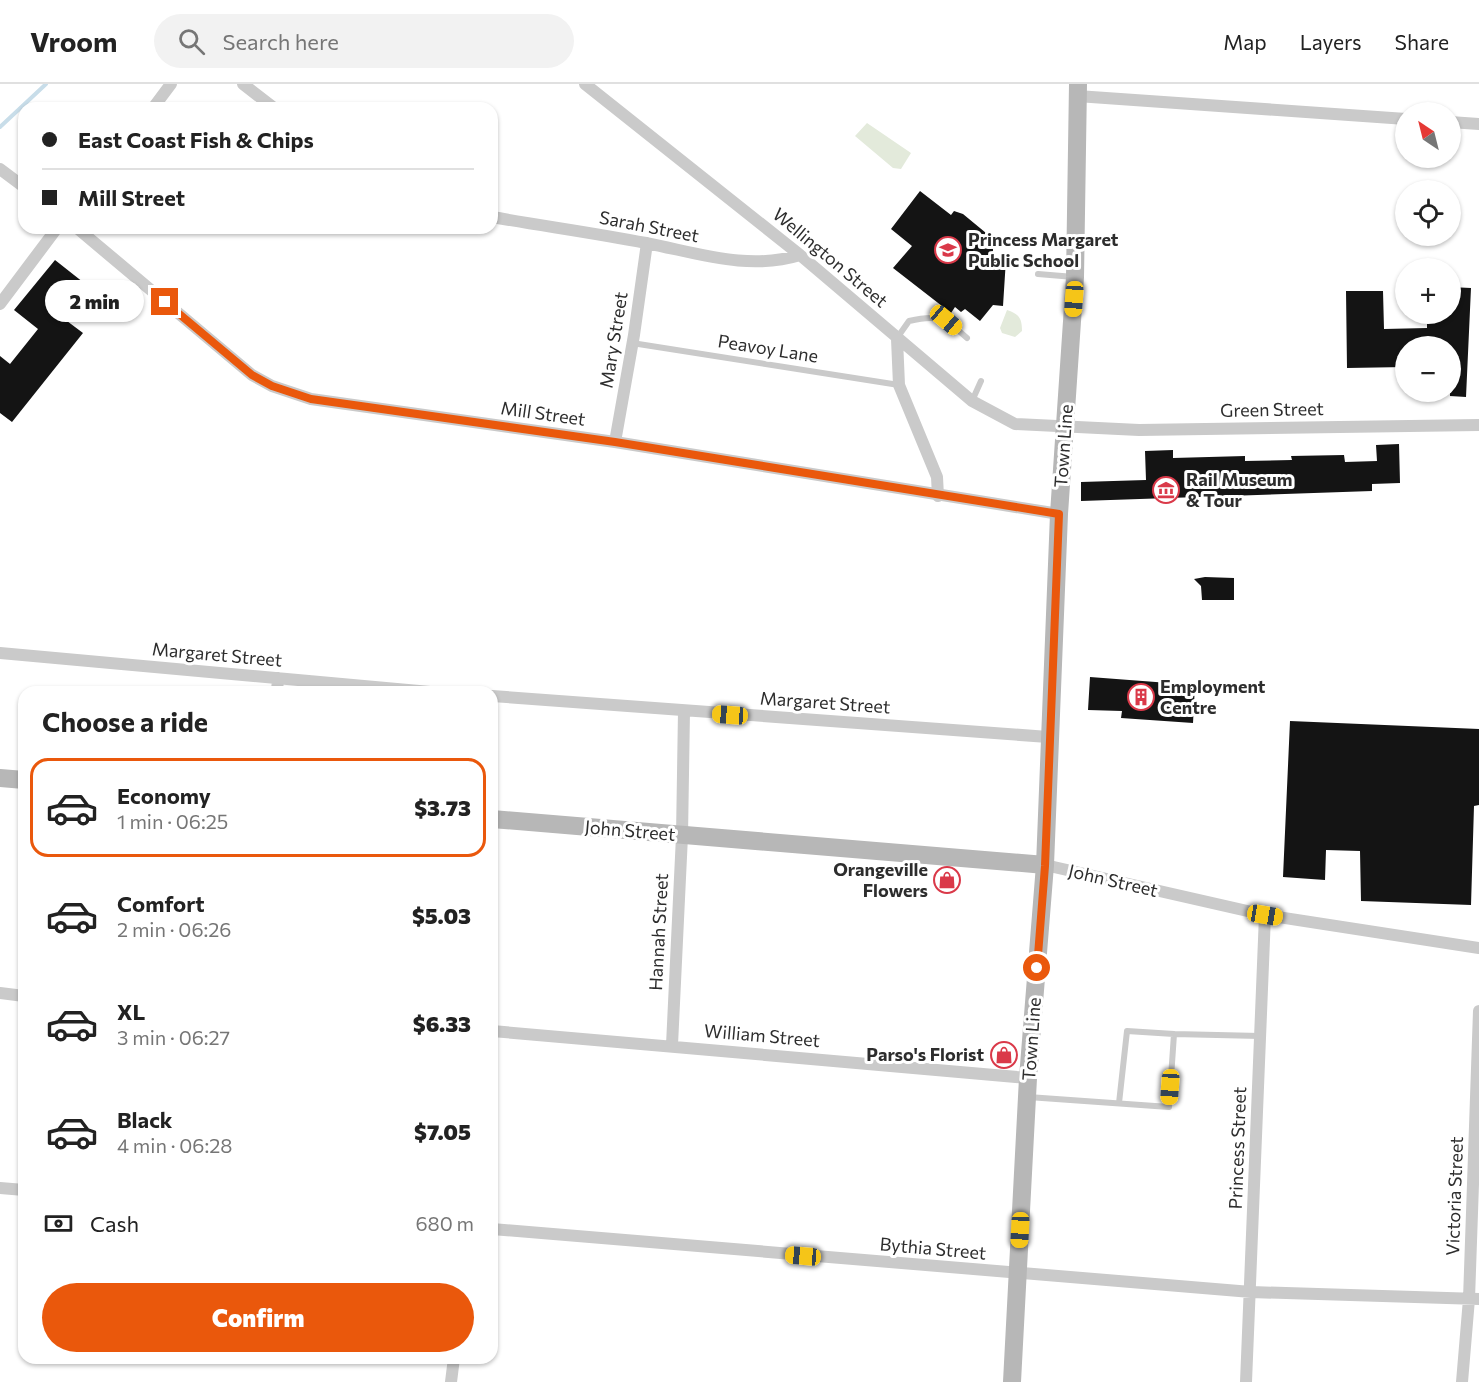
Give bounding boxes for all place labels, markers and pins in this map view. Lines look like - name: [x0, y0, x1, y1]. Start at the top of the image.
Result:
- place label: Princess Margaret Public School: [968, 228, 1119, 271]
- school or university icon: Princess Margaret Public School: [933, 235, 963, 265]
- place label: Rail Museum & Tour: [1186, 468, 1293, 511]
- museum icon: Rail Museum & Tour: [1151, 475, 1181, 505]
- place label: Employment Centre: [1160, 675, 1266, 718]
- building icon: Employment Centre: [1126, 682, 1156, 712]
- place label: Orangeville Flowers: [833, 858, 928, 901]
- shop icon: Orangeville Flowers: [932, 865, 962, 895]
- shop icon: Parso's Florist: [989, 1040, 1019, 1070]
- place label: Parso's Florist: [866, 1043, 984, 1065]

